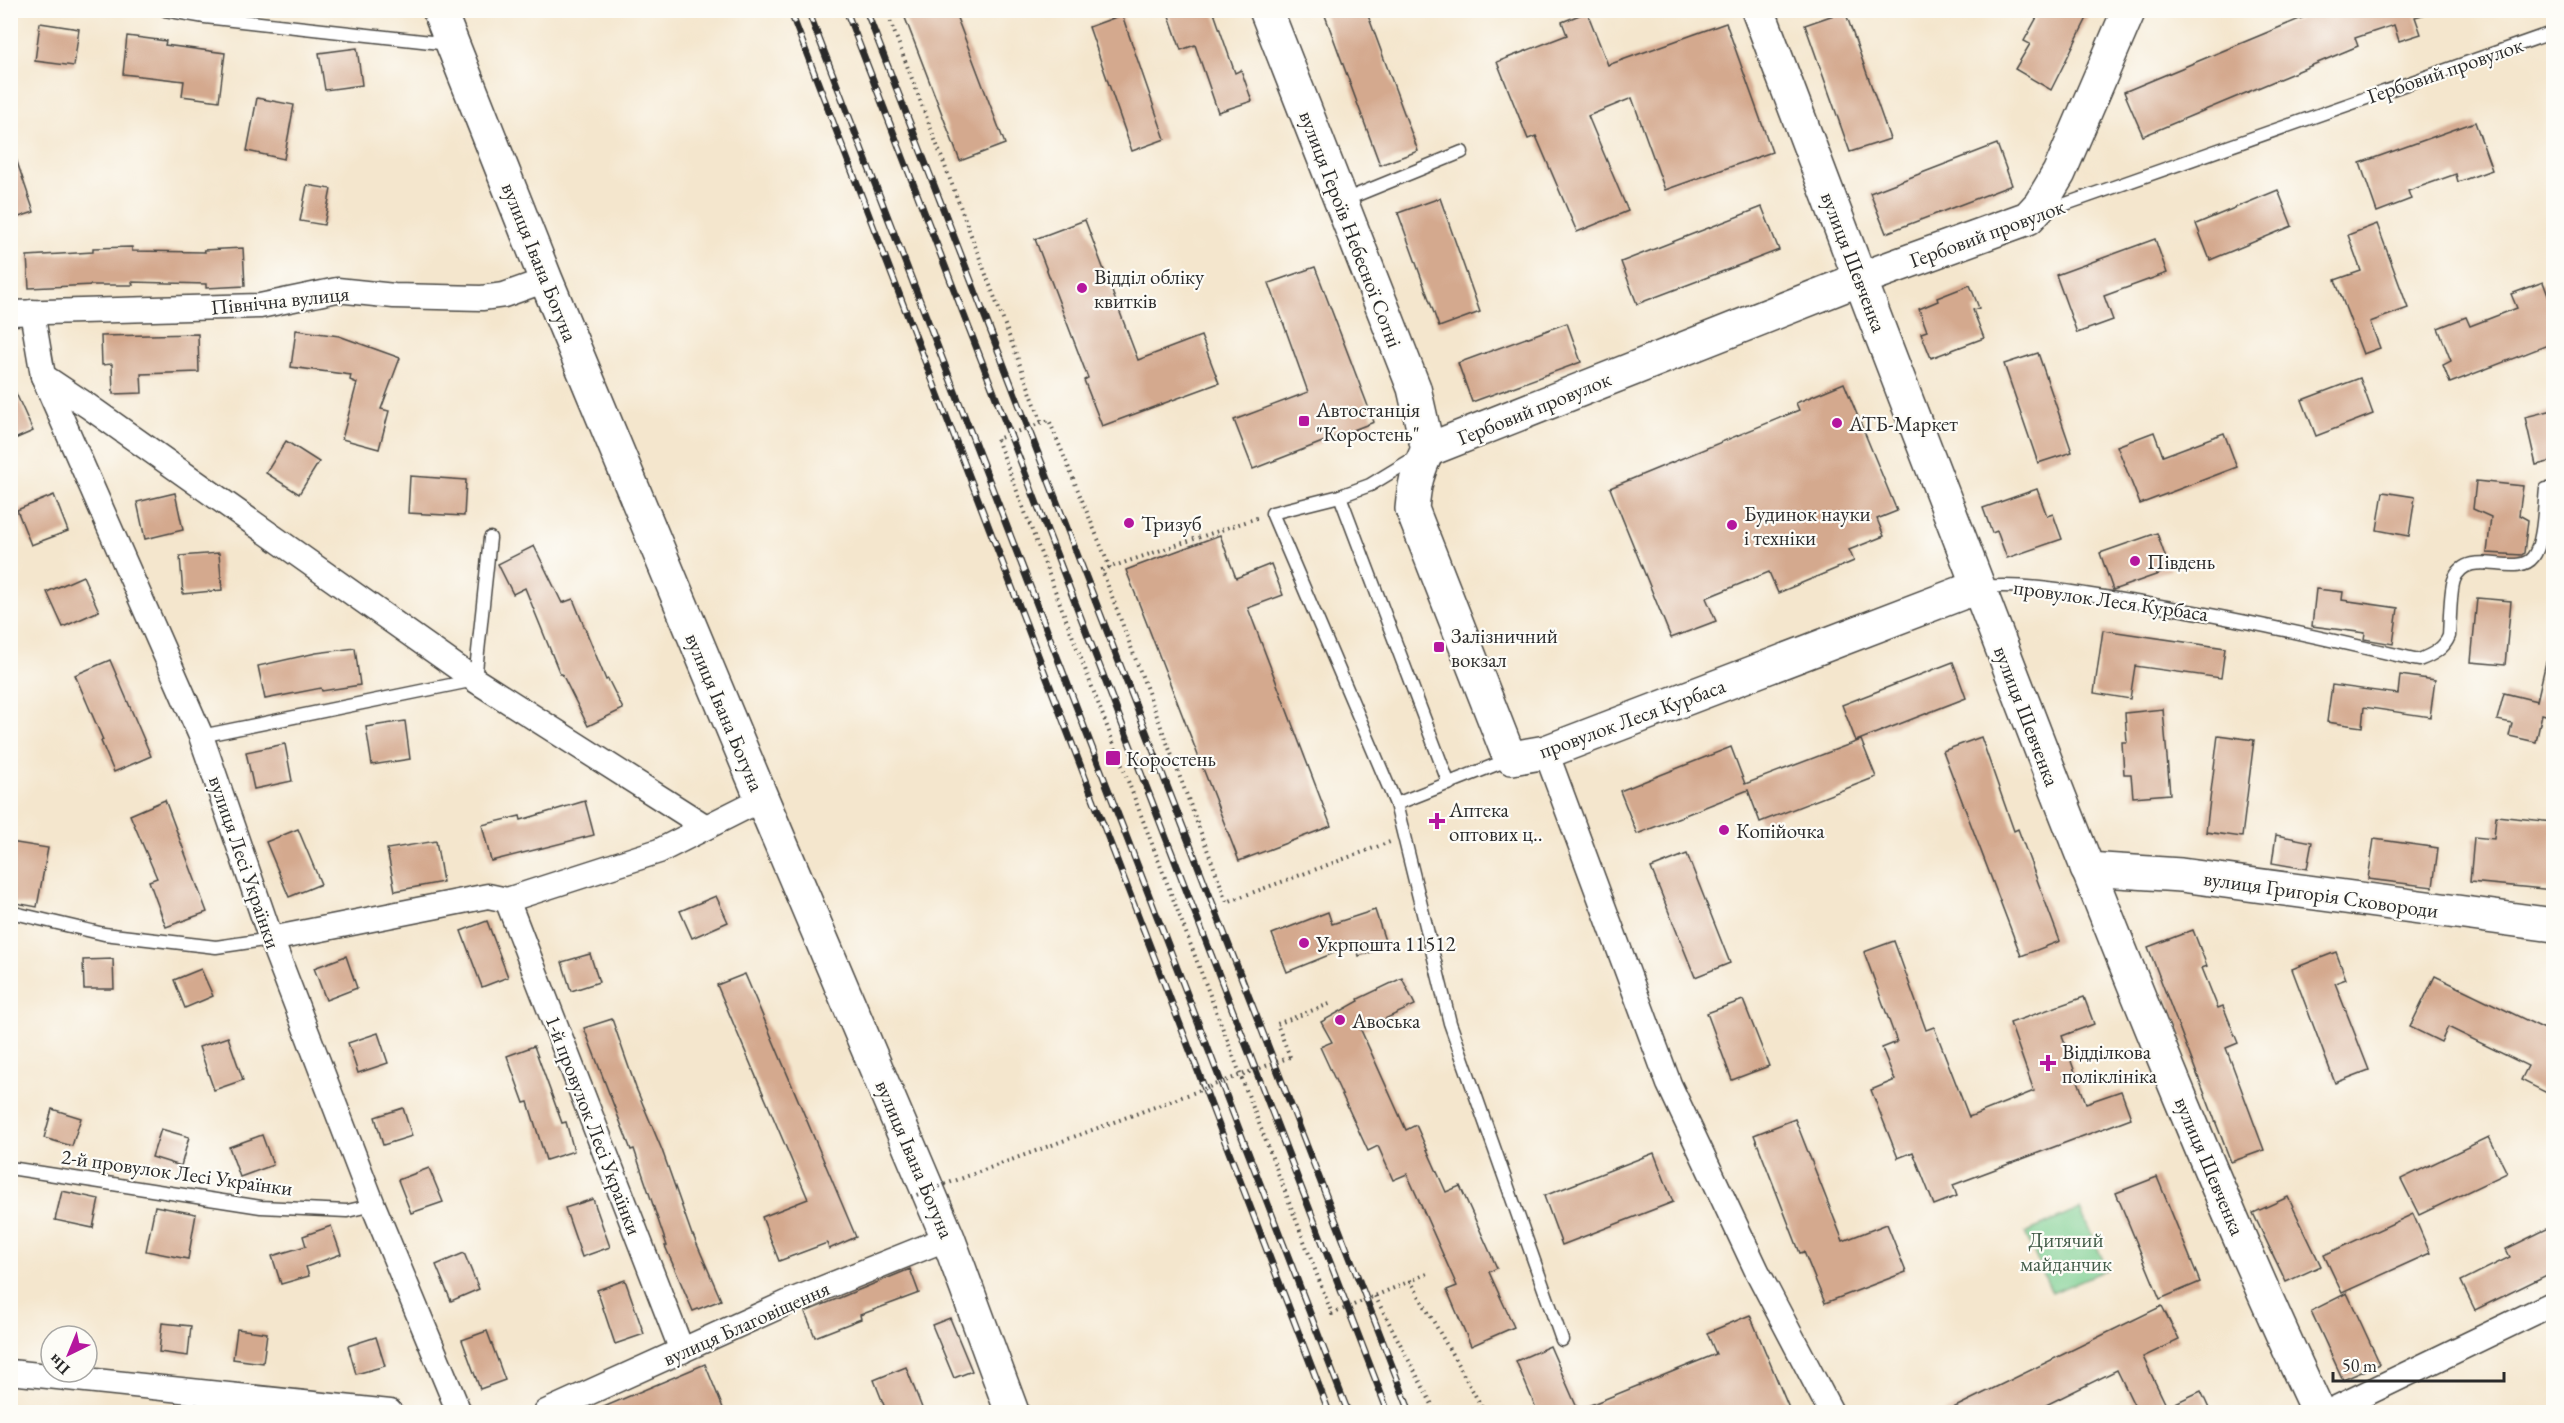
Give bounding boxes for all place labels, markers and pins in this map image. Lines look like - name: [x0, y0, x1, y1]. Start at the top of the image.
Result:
- place label: Відділ обліку квитків: [1094, 263, 1205, 314]
- marker: Відділ обліку квитків: [1075, 281, 1089, 295]
- place label: Автостанція "Коростень": [1315, 396, 1420, 447]
- place label: АТБ-Маркет: [1848, 410, 1958, 437]
- marker: Автостанція "Коростень": [1297, 414, 1311, 428]
- marker: АТБ-Маркет: [1830, 416, 1844, 430]
- place label: Будинок науки і техніки: [1744, 500, 1871, 551]
- place label: Тризуб: [1141, 510, 1202, 537]
- marker: Тризуб: [1122, 516, 1136, 530]
- marker: Будинок науки і техніки: [1725, 518, 1739, 532]
- place label: Південь: [2147, 548, 2215, 575]
- marker: Південь: [2128, 554, 2142, 568]
- place label: Залізничний вокзал: [1451, 622, 1558, 673]
- marker: Залізничний вокзал: [1432, 640, 1446, 654]
- place label: Коростень: [1126, 745, 1216, 772]
- marker: Коростень: [1104, 749, 1122, 767]
- place label: Аптека оптових ц‥: [1448, 796, 1543, 847]
- marker: Аптека оптових ц‥: [1430, 814, 1444, 828]
- place label: Копійочка: [1736, 817, 1825, 844]
- marker: Копійочка: [1717, 823, 1731, 837]
- place label: Укрпошта 11512: [1315, 930, 1456, 957]
- marker: Укрпошта 11512: [1297, 936, 1311, 950]
- place label: Авоська: [1351, 1007, 1421, 1034]
- marker: Авоська: [1333, 1013, 1347, 1027]
- place label: Відділкова поліклініка: [2062, 1038, 2158, 1089]
- marker: Відділкова поліклініка: [2039, 1054, 2057, 1072]

